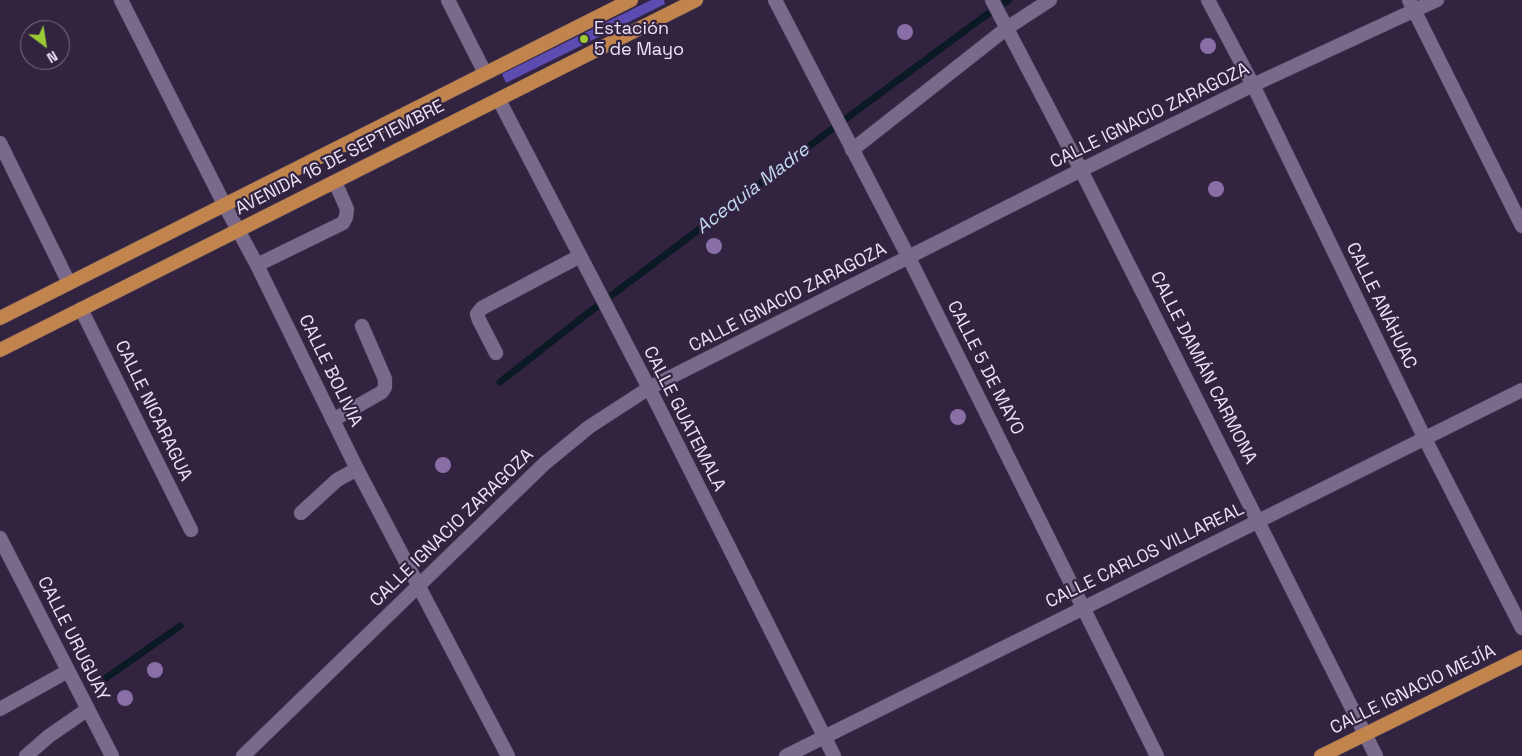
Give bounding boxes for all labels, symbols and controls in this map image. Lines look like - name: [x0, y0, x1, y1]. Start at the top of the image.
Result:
- place label: Estación 5 de Mayo: [594, 18, 684, 60]
- north arrow: [20, 20, 70, 70]
- marker: Estación 5 de Mayo: [578, 33, 590, 45]
- text: N: [44, 47, 61, 67]
- street label: CALLE IGNACIO ZARAGOZA: [1047, 58, 1253, 174]
- street label: AVENIDA 16 DE SEPTIEMBRE: [232, 96, 448, 220]
- water label: Acequia Madre: [692, 139, 814, 239]
- street label: CALLE IGNACIO ZARAGOZA: [686, 239, 890, 357]
- street label: CALLE ANÁHUAC: [1341, 239, 1421, 373]
- street label: CALLE DAMIÁN CARMONA: [1145, 268, 1261, 468]
- street label: CALLE 5 DE MAYO: [942, 297, 1028, 439]
- street label: CALLE BOLIVIA: [294, 311, 366, 431]
- street label: CALLE NICARAGUA: [110, 337, 196, 485]
- street label: CALLE GUATEMALA: [638, 343, 730, 495]
- street label: CALLE IGNACIO ZARAGOZA: [366, 444, 538, 612]
- street label: CALLE CARLOS VILLAREAL: [1042, 499, 1248, 613]
- street label: CALLE URUGUAY: [32, 573, 114, 705]
- street label: CALLE IGNACIO MEJÍA: [1327, 641, 1499, 739]

